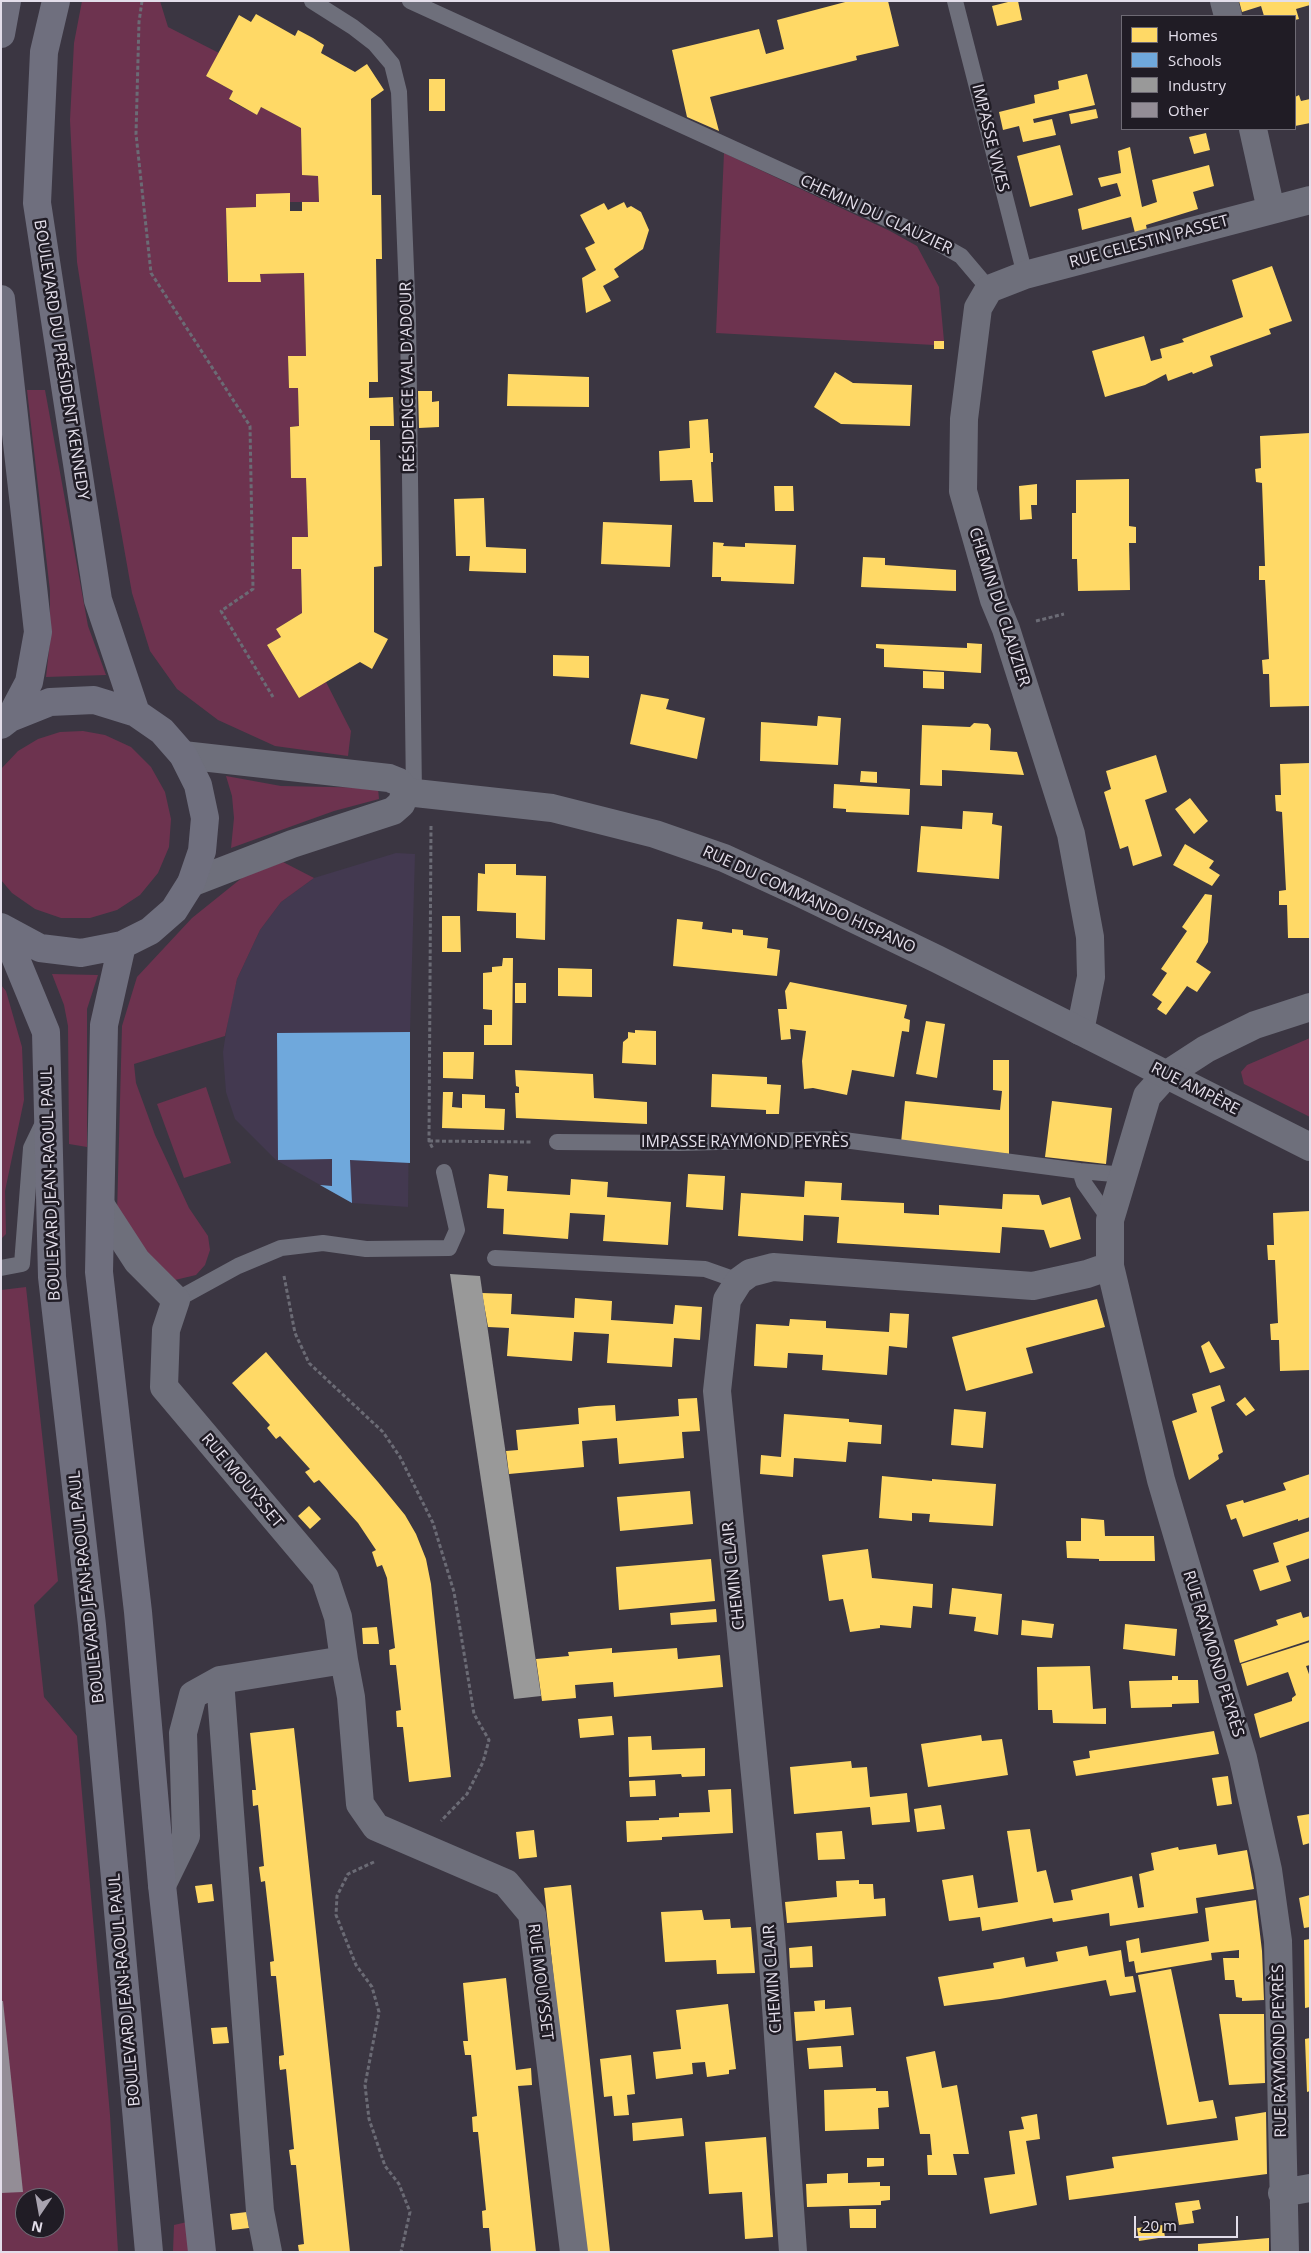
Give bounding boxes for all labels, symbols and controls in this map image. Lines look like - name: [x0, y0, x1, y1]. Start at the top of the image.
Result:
- legend: [1121, 15, 1296, 130]
- text: Homes: [1168, 25, 1218, 45]
- text: Schools: [1168, 50, 1222, 70]
- text: Industry: [1168, 75, 1226, 95]
- street label: IMPASSE VIVES: [967, 82, 1013, 194]
- text: Other: [1168, 100, 1209, 120]
- street label: CHEMIN DU CLAUZIER: [797, 171, 955, 259]
- street label: RUE CELESTIN PASSET: [1067, 211, 1231, 273]
- street label: BOULEVARD DU PRÉSIDENT KENNEDY: [29, 218, 93, 502]
- street label: RÉSIDENCE VAL D'ADOUR: [397, 282, 419, 472]
- street label: CHEMIN DU CLAUZIER: [964, 525, 1034, 689]
- street label: RUE DU COMMANDO HISPANO: [699, 842, 919, 958]
- street label: RUE AMPÈRE: [1148, 1059, 1242, 1119]
- street label: BOULEVARD JEAN-RAOUL PAUL: [37, 1067, 65, 1301]
- street label: IMPASSE RAYMOND PEYRÈS: [641, 1132, 849, 1152]
- street label: RUE MOUYSSET: [197, 1430, 287, 1532]
- street label: BOULEVARD JEAN-RAOUL PAUL: [65, 1470, 109, 1704]
- street label: CHEMIN CLAIR: [719, 1521, 749, 1631]
- street label: RUE RAYMOND PEYRÈS: [1179, 1568, 1247, 1740]
- street label: BOULEVARD JEAN-RAOUL PAUL: [105, 1873, 145, 2107]
- street label: RUE MOUYSSET: [523, 1923, 557, 2041]
- street label: CHEMIN CLAIR: [760, 1924, 786, 2034]
- street label: RUE RAYMOND PEYRÈS: [1269, 1964, 1291, 2138]
- north arrow: [15, 2188, 65, 2238]
- scale bar: [1136, 2206, 1240, 2238]
- text: 20 m: [1142, 2215, 1177, 2235]
- text: N: [29, 2217, 45, 2238]

